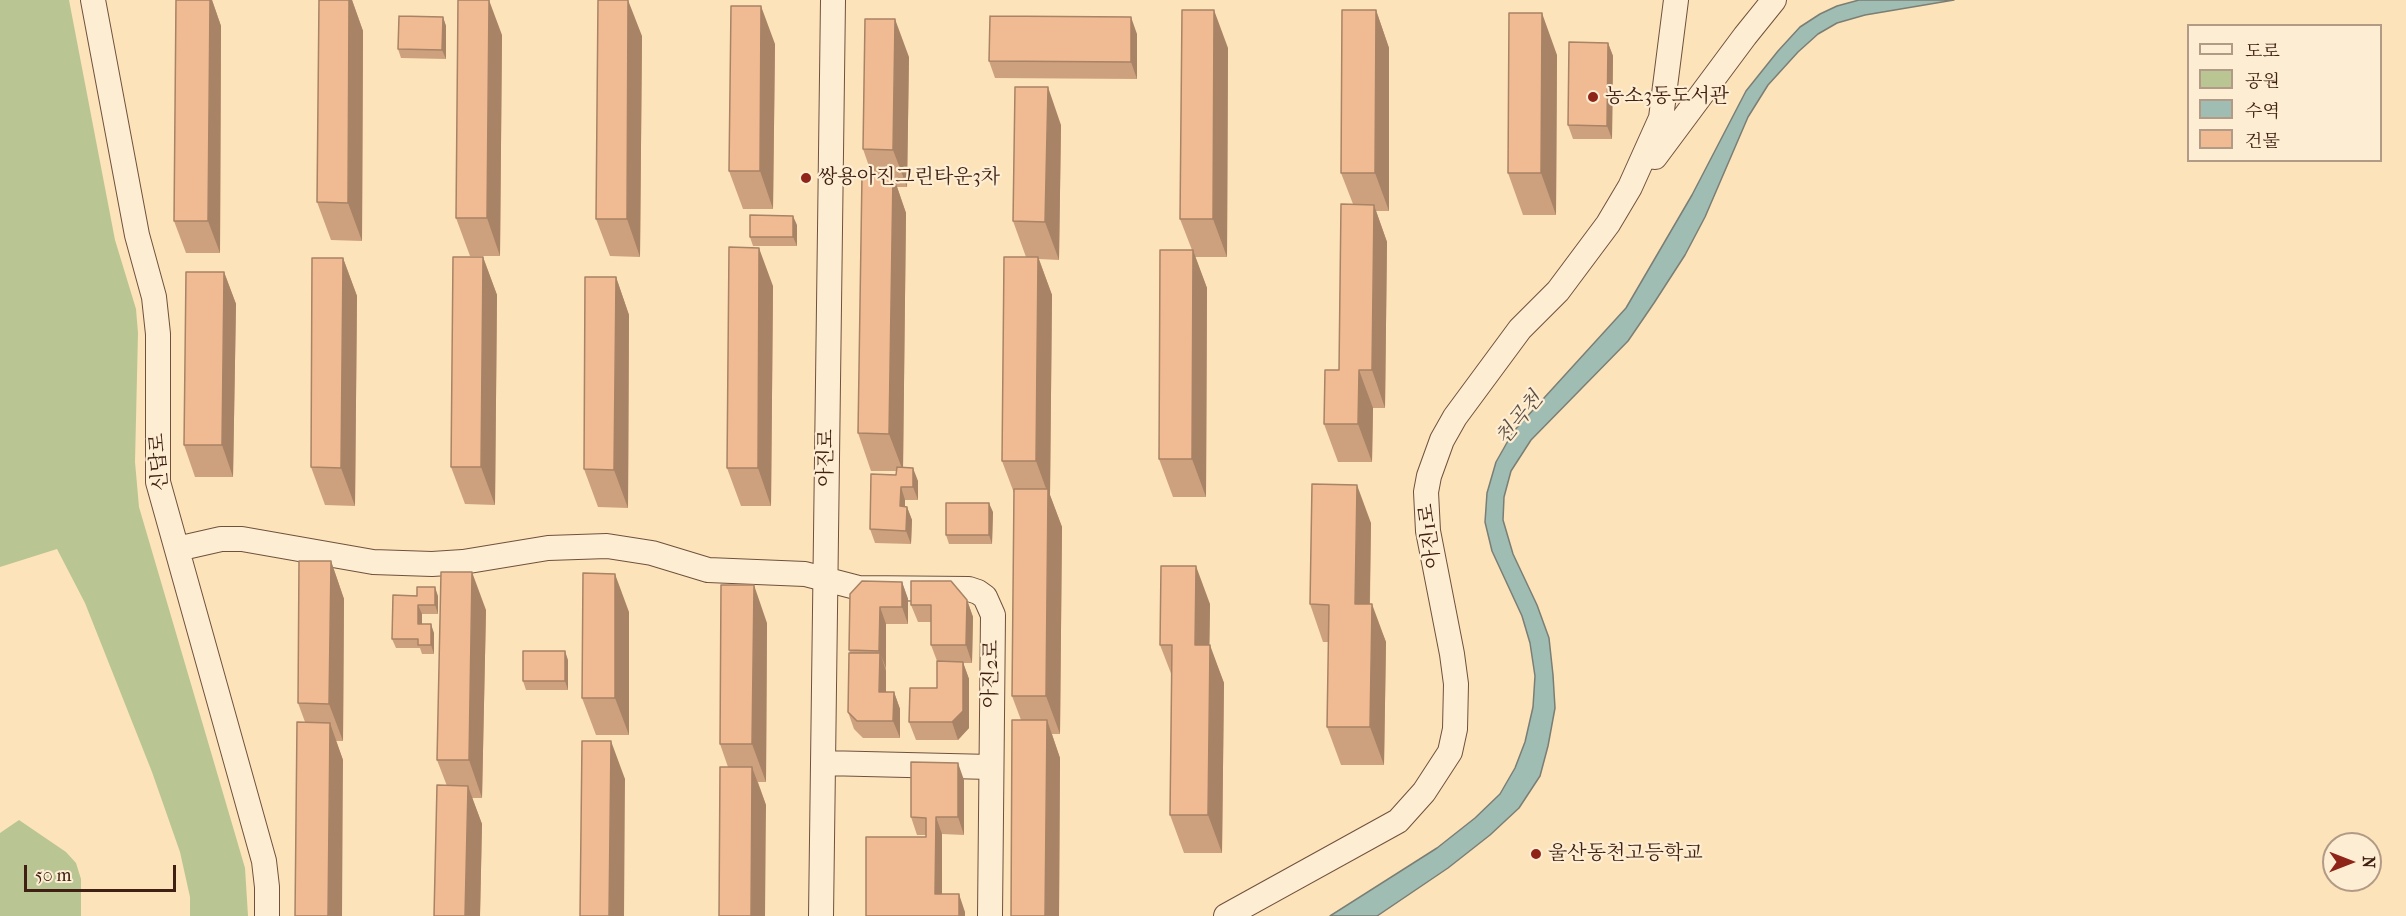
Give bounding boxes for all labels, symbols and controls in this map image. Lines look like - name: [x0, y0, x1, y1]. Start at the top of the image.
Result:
- legend: [2187, 24, 2382, 162]
- text: 도로: [2245, 41, 2280, 62]
- text: 공원: [2245, 71, 2280, 92]
- place label: 농소3동도서관: [1605, 85, 1729, 109]
- marker: 농소3동도서관: [1586, 90, 1600, 104]
- text: 수역: [2245, 101, 2280, 122]
- text: 건물: [2245, 131, 2280, 152]
- place label: 쌍용아진그린타운3차: [818, 166, 1000, 190]
- marker: 쌍용아진그린타운3차: [799, 171, 813, 185]
- water label: 천곡천: [1491, 387, 1549, 451]
- street label: 아진로: [814, 429, 840, 487]
- street label: 신답로: [146, 432, 174, 492]
- street label: 아진1로: [1415, 502, 1447, 570]
- street label: 아진2로: [979, 640, 1005, 708]
- north arrow: [2322, 832, 2382, 892]
- place label: 울산동천고등학교: [1548, 842, 1703, 866]
- marker: 울산동천고등학교: [1529, 847, 1543, 861]
- scale bar: [27, 853, 178, 891]
- text: N: [2359, 856, 2378, 868]
- text: 50 m: [35, 865, 71, 886]

